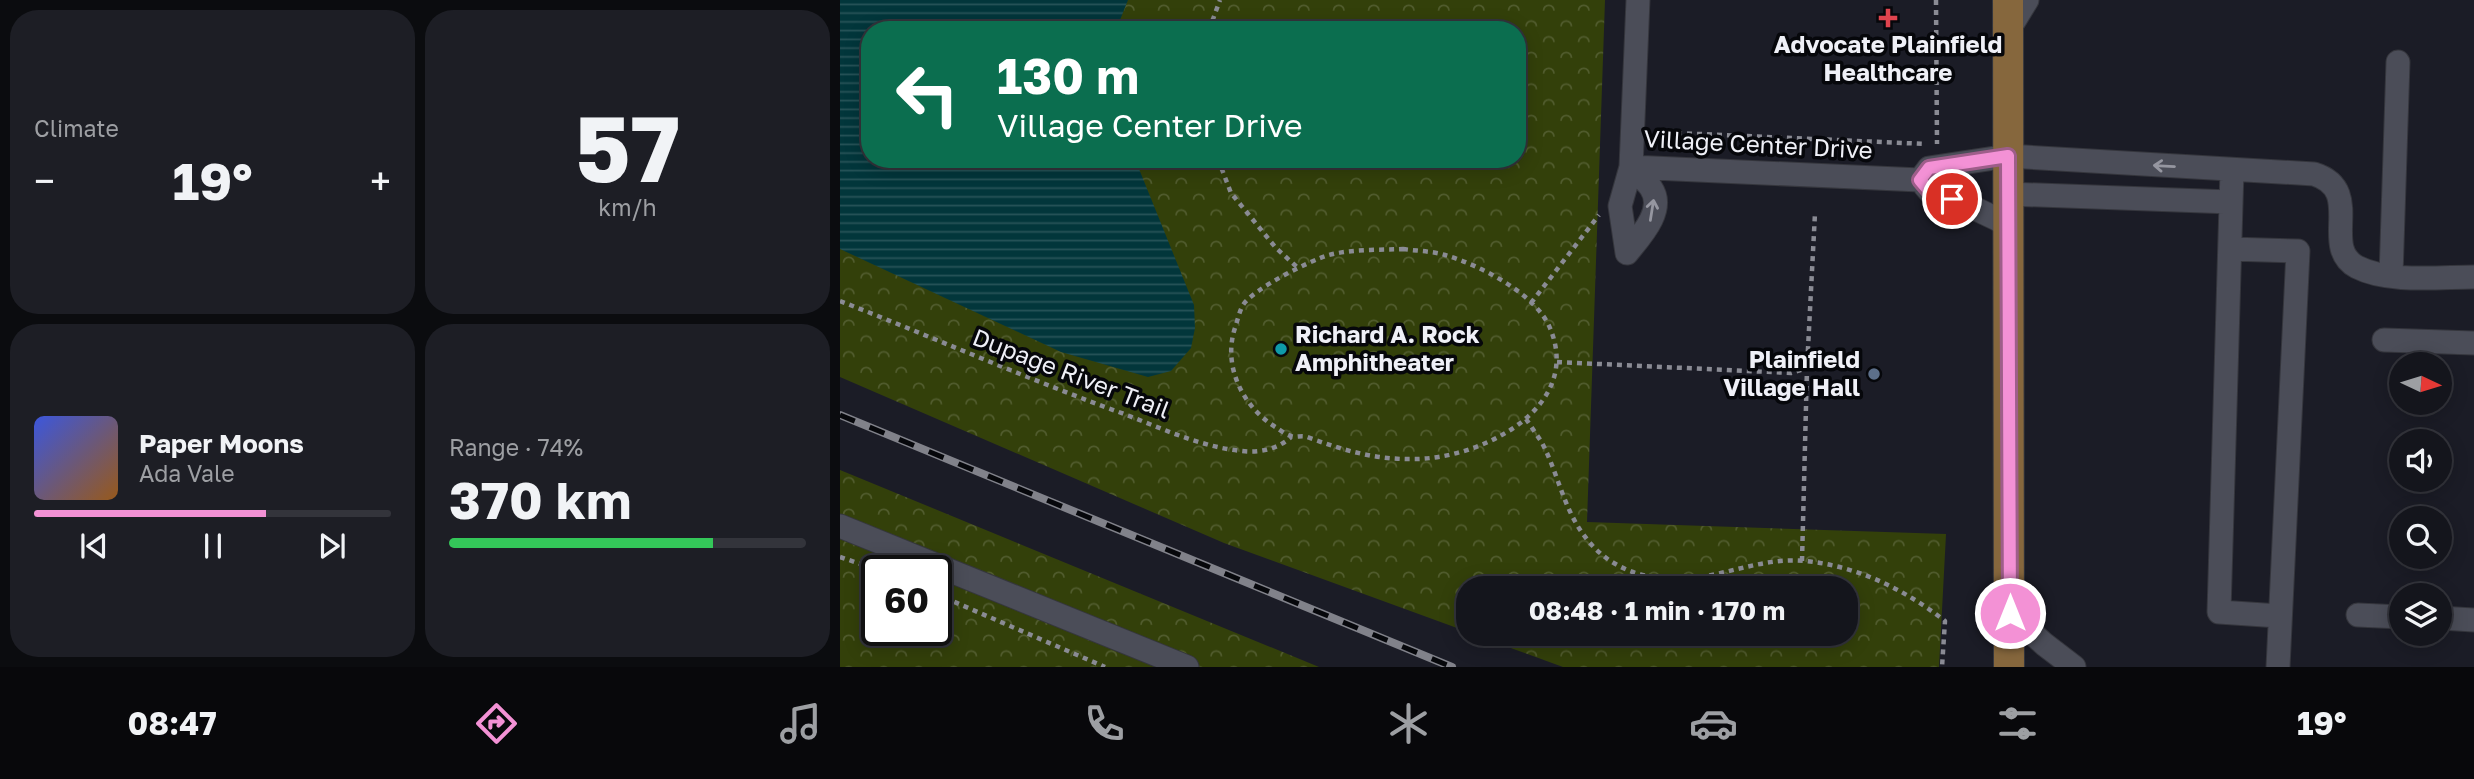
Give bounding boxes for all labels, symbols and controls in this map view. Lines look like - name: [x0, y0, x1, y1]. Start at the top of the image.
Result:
- marker: Advocate Plainfield Healthcare: [1878, 8, 1898, 28]
- place label: Advocate Plainfield Healthcare: [1774, 29, 2002, 86]
- text: 130 m: [997, 46, 1139, 105]
- icon: left: [882, 49, 973, 140]
- text: 57: [575, 93, 680, 202]
- text: Village Center Drive: [997, 106, 1303, 144]
- text: Climate: [34, 114, 119, 142]
- street label: Village Center Drive: [1643, 123, 1873, 164]
- text: 19°: [172, 149, 253, 211]
- text: −: [34, 158, 55, 203]
- text: +: [370, 158, 391, 203]
- one-way arrow: [2153, 159, 2176, 172]
- pin: [1922, 169, 1982, 229]
- icon: arrive: [1933, 180, 1971, 218]
- text: km/h: [598, 193, 657, 221]
- one-way arrow: [1646, 199, 1659, 222]
- place label: Richard A. Rock Amphitheater: [1295, 319, 1480, 376]
- street label: Dupage River Trail: [969, 322, 1174, 424]
- marker: Richard A. Rock Amphitheater: [1273, 341, 1289, 357]
- place label: Plainfield Village Hall: [1723, 344, 1860, 401]
- north arrow: [2389, 352, 2452, 415]
- map controls: [2389, 352, 2452, 646]
- marker: Plainfield Village Hall: [1866, 366, 1882, 382]
- text: Paper Moons: [139, 428, 304, 459]
- button: sound: [2389, 429, 2452, 492]
- text: Range · 74%: [449, 433, 583, 461]
- text: Ada Vale: [139, 459, 235, 487]
- text: 370 km: [449, 468, 632, 530]
- button: search: [2389, 506, 2452, 569]
- icon: previous: [75, 527, 113, 565]
- icon: pause: [194, 527, 232, 565]
- icon: next: [313, 527, 351, 565]
- speed limit sign: 60: [861, 555, 952, 646]
- position arrow: [1973, 576, 2047, 650]
- button: layers: [2389, 583, 2452, 646]
- text: 08:48 · 1 min · 170 m: [1529, 595, 1785, 626]
- icon: directions: [472, 699, 521, 748]
- icon: music: [776, 699, 825, 748]
- icon: phone: [1080, 699, 1129, 748]
- icon: climate: [1384, 699, 1433, 748]
- icon: car: [1689, 699, 1738, 748]
- icon: filters: [1993, 699, 2042, 748]
- text: 08:47: [128, 704, 217, 742]
- text: 19°: [2297, 704, 2346, 742]

